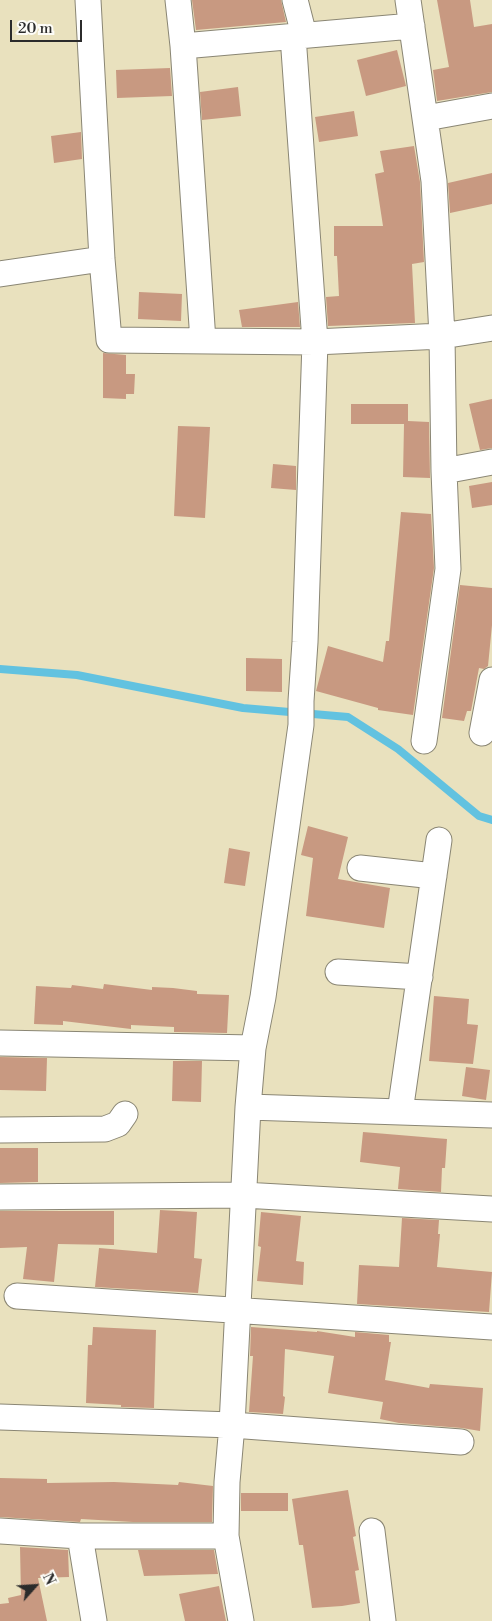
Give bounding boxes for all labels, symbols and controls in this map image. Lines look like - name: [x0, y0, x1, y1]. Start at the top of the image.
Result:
- scale bar: [12, 10, 85, 42]
- text: 20 m: [18, 19, 53, 38]
- north arrow: [10, 1561, 60, 1611]
- text: N: [38, 1570, 59, 1588]

